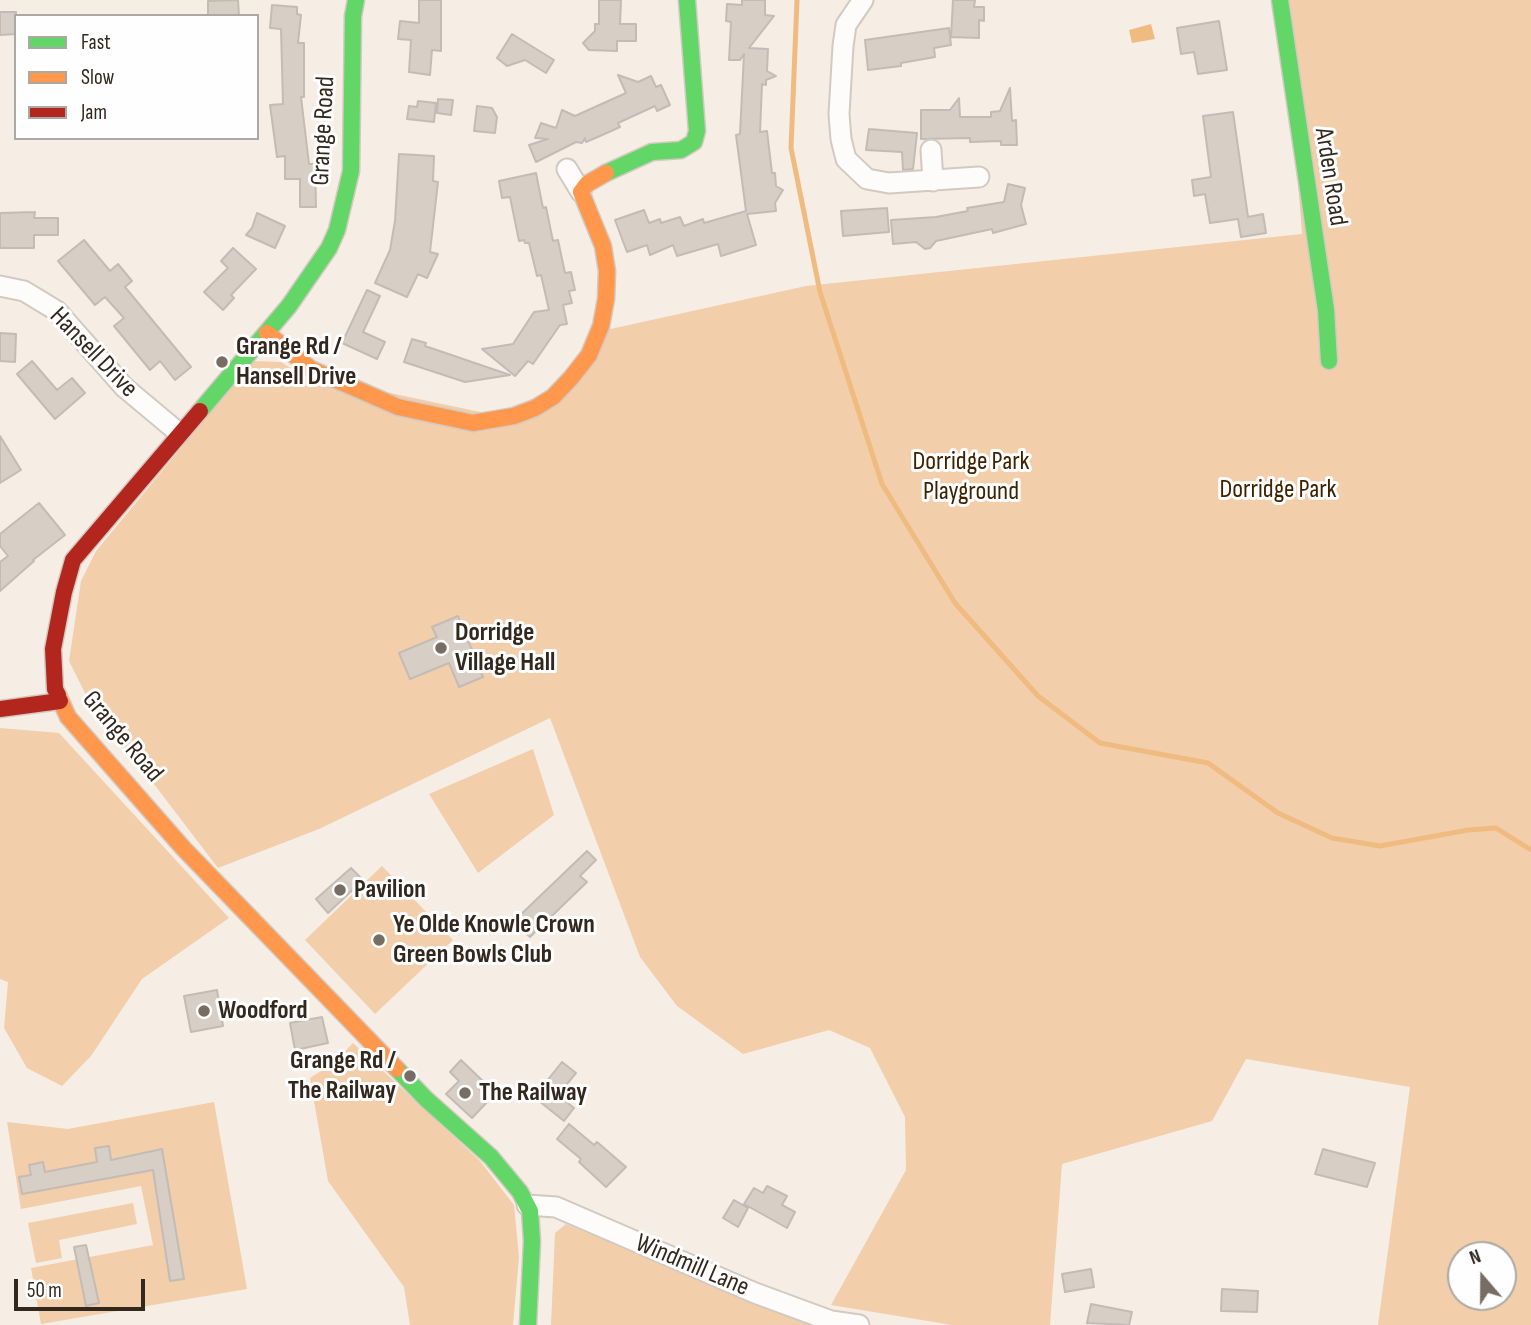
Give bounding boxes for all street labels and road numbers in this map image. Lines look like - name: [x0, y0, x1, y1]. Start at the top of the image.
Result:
- street label: Grange Road: [306, 76, 342, 186]
- street label: Arden Road: [1307, 126, 1353, 228]
- street label: Hansell Drive: [42, 301, 144, 405]
- street label: Grange Road: [75, 685, 169, 789]
- street label: Windmill Lane: [631, 1228, 753, 1304]

